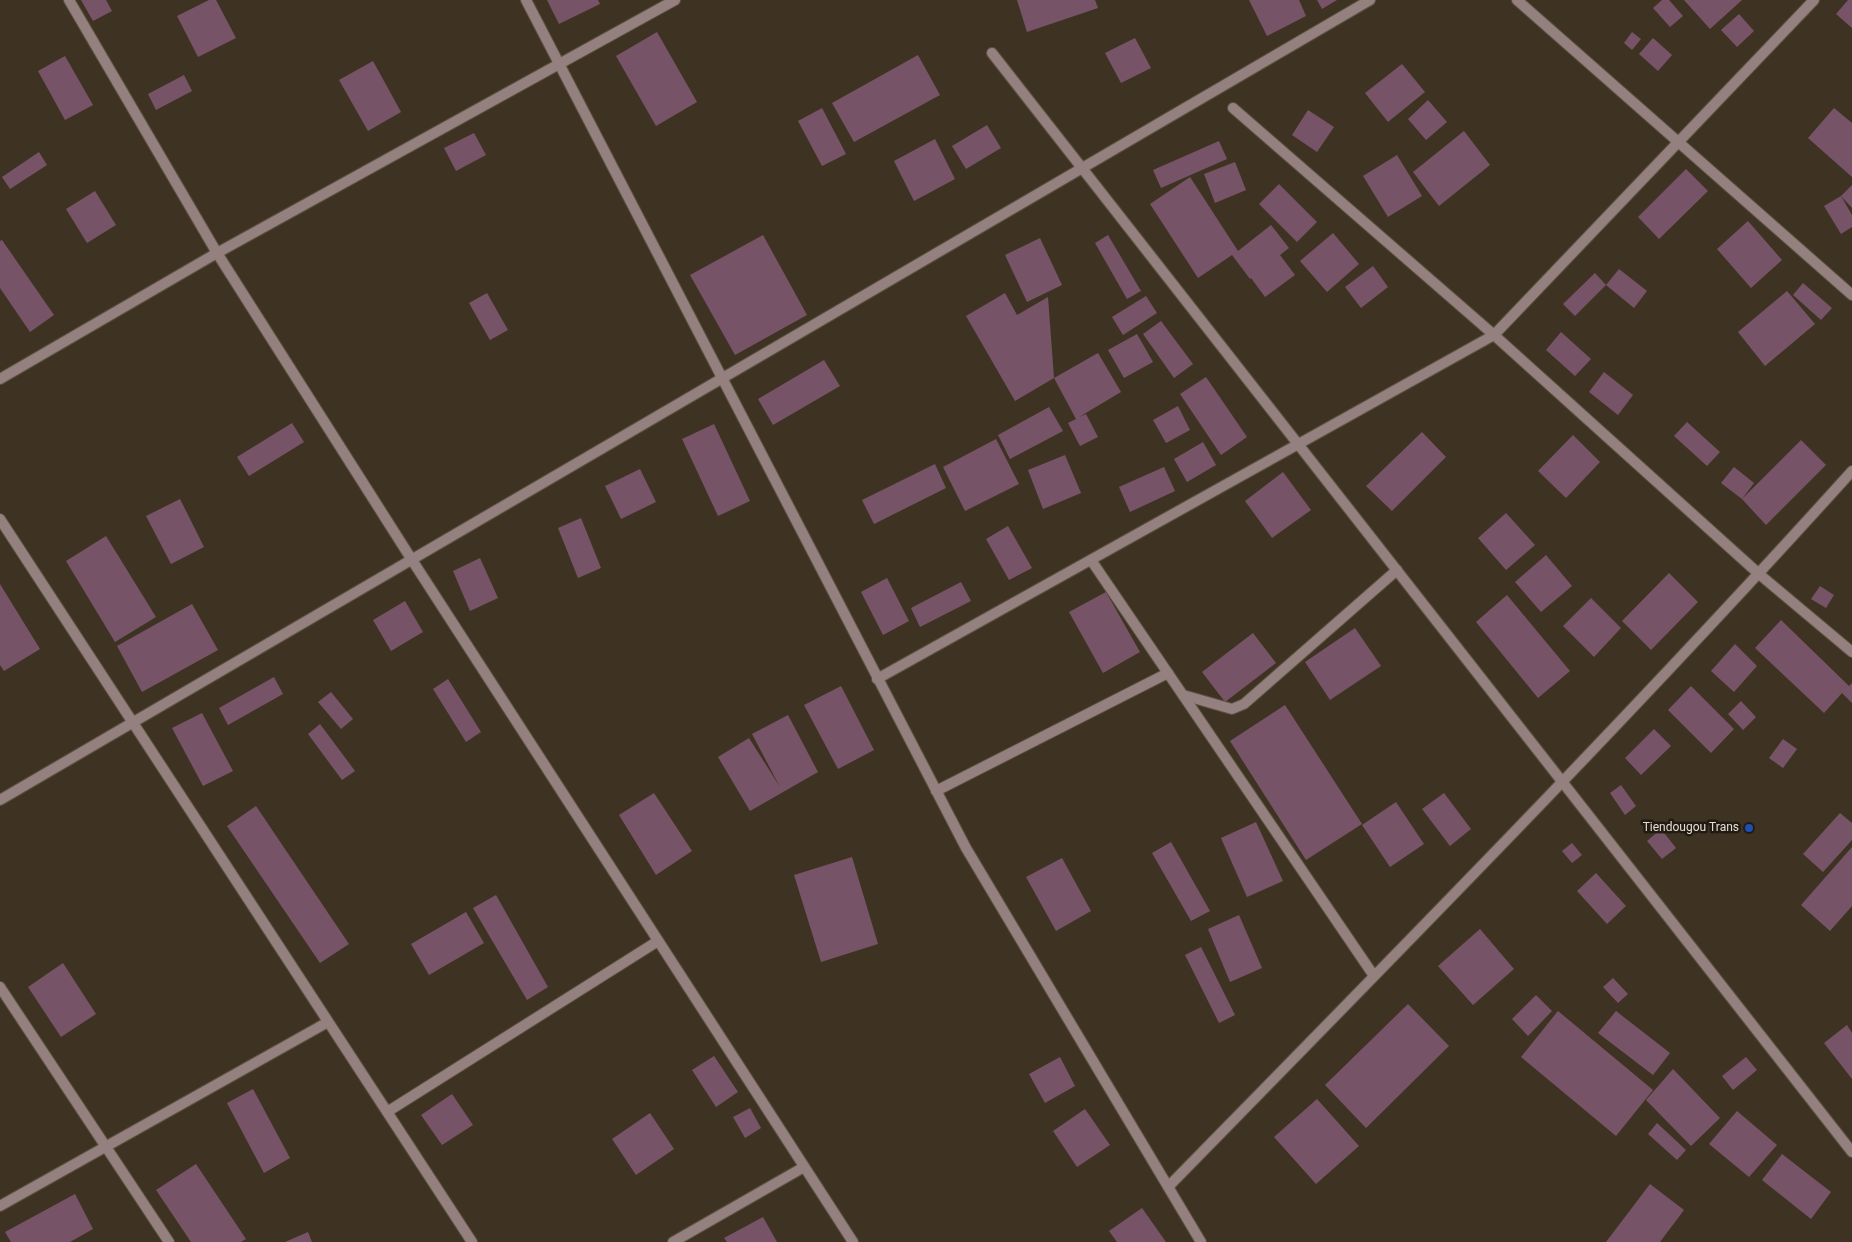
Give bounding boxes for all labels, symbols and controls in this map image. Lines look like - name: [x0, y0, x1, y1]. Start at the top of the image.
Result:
- place label: Tiendougou Trans: [1643, 821, 1739, 835]
- marker: Tiendougou Trans: [1743, 822, 1755, 834]

